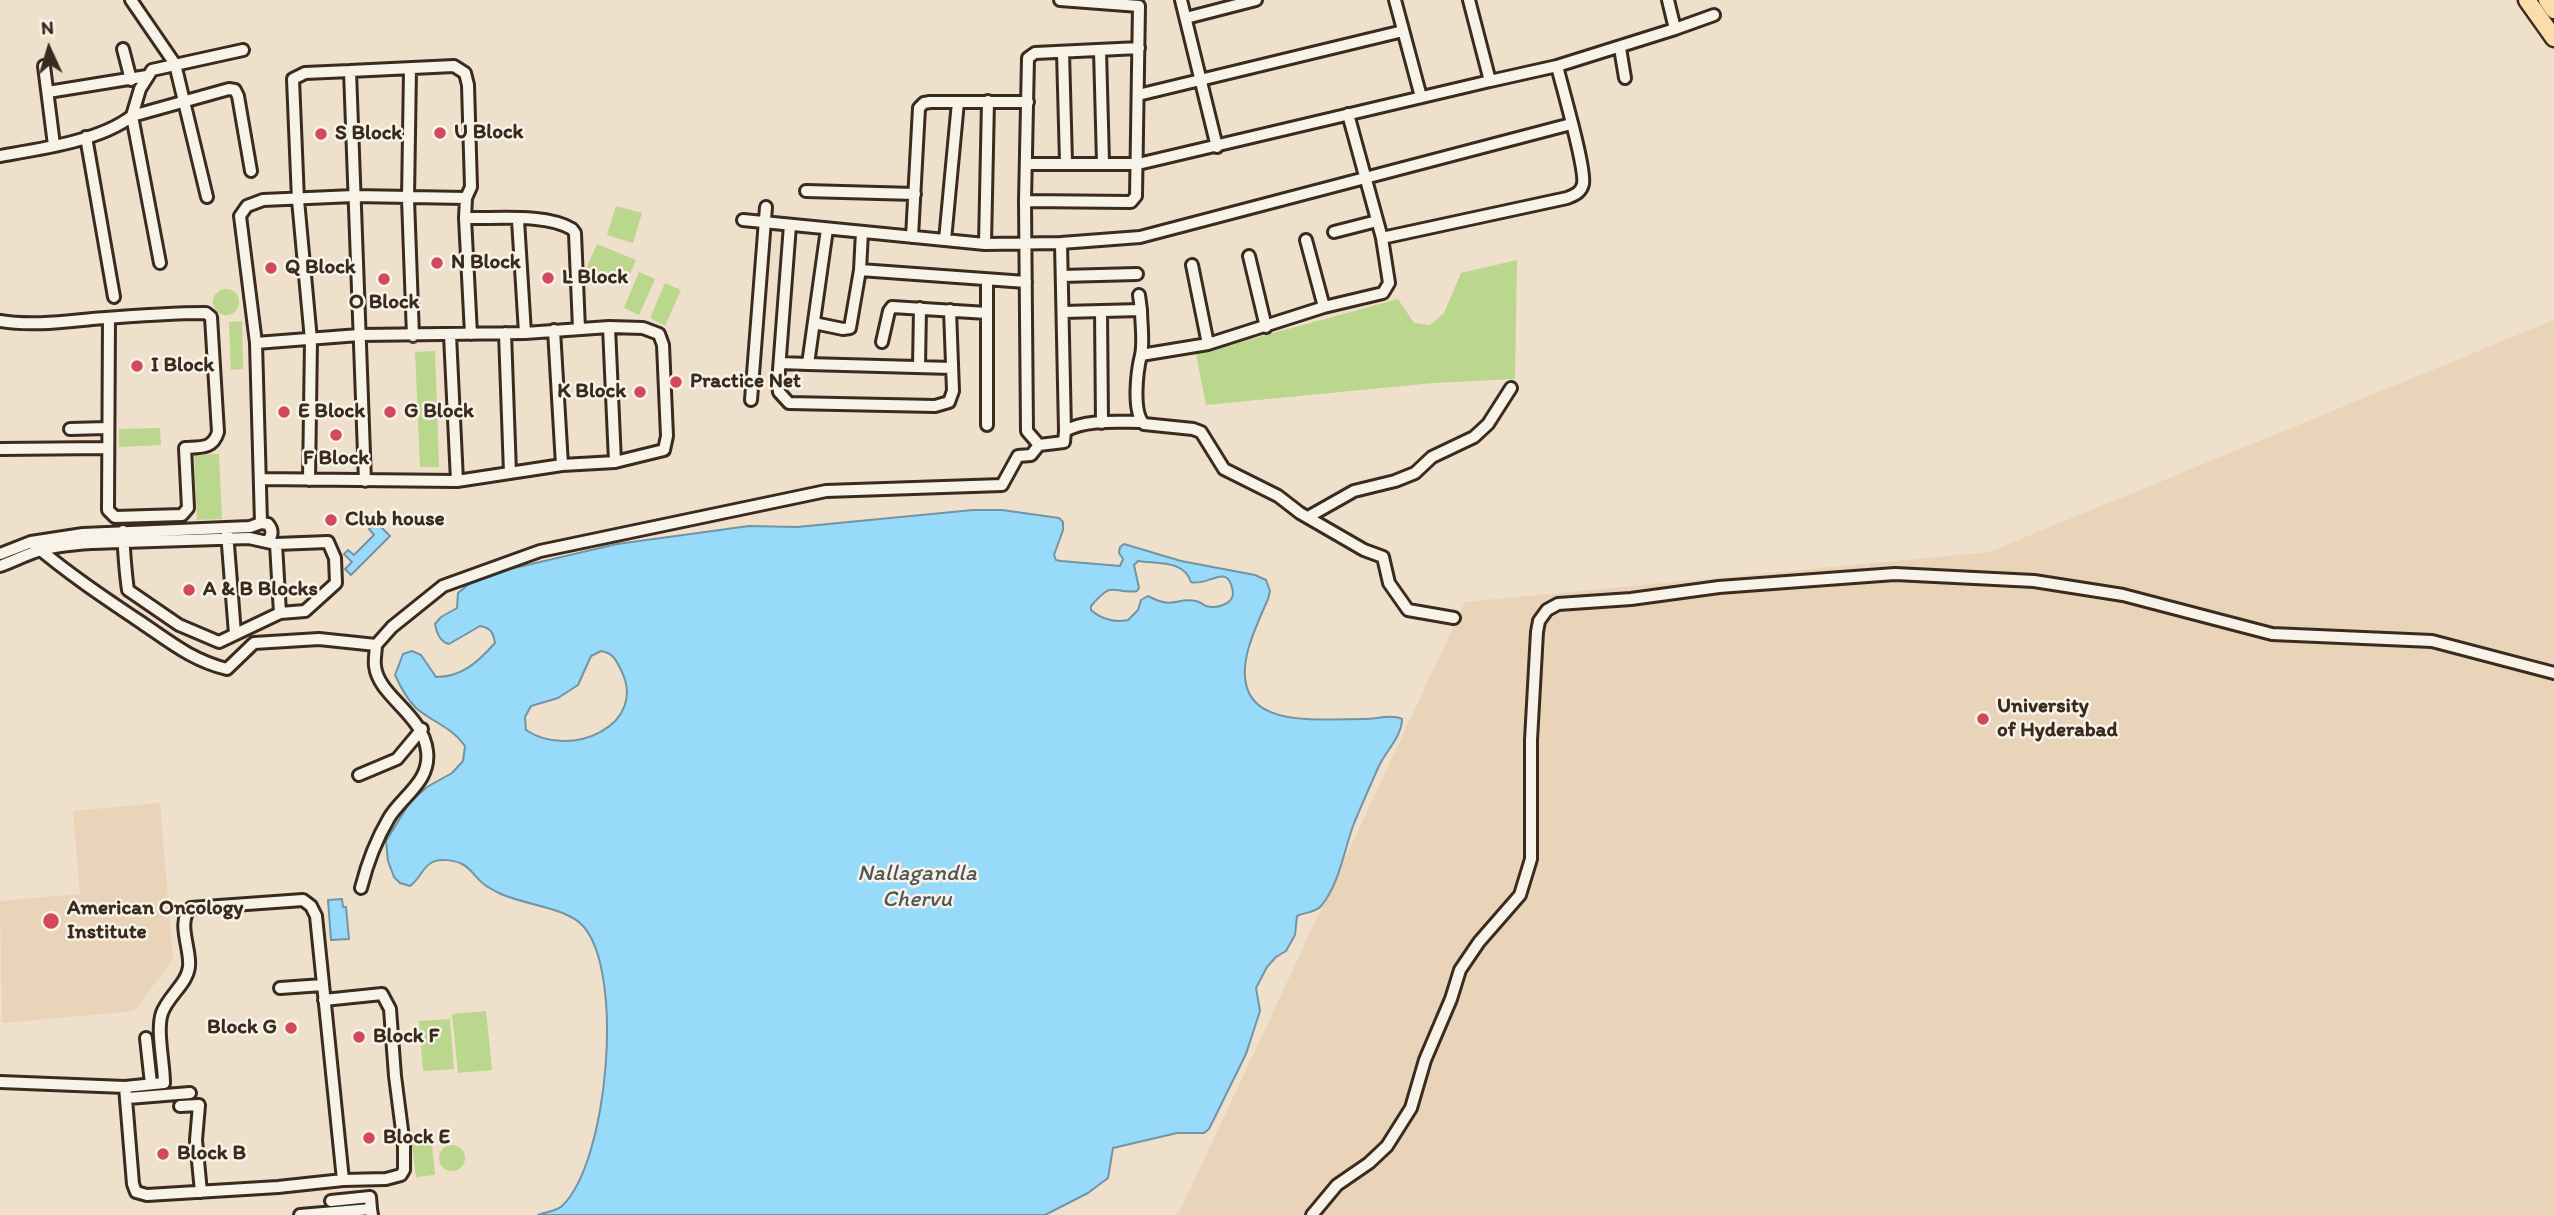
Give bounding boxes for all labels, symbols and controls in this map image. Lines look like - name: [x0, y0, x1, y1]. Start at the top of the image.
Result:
- north arrow: [14, 14, 84, 84]
- text: N: [40, 16, 55, 39]
- place label: U Block: [454, 120, 523, 146]
- place label: S Block: [335, 121, 402, 147]
- marker: U Block: [432, 125, 448, 141]
- marker: S Block: [313, 126, 329, 142]
- place label: N Block: [451, 250, 521, 276]
- place label: Q Block: [285, 255, 356, 281]
- marker: N Block: [429, 255, 445, 271]
- marker: Q Block: [263, 260, 279, 276]
- place label: L Block: [562, 265, 628, 291]
- marker: L Block: [540, 270, 556, 286]
- marker: O Block: [376, 271, 392, 287]
- place label: O Block: [349, 290, 419, 316]
- place label: I Block: [151, 353, 214, 379]
- marker: I Block: [129, 358, 145, 374]
- place label: Practice Net: [690, 369, 801, 395]
- marker: Practice Net: [668, 374, 684, 390]
- place label: K Block: [557, 379, 626, 405]
- marker: K Block: [632, 384, 648, 400]
- place label: E Block: [298, 399, 365, 425]
- place label: G Block: [404, 399, 474, 425]
- marker: E Block: [276, 404, 292, 420]
- marker: G Block: [382, 404, 398, 420]
- marker: F Block: [328, 427, 344, 443]
- place label: F Block: [303, 446, 369, 472]
- place label: Club house: [345, 507, 445, 533]
- marker: Club house: [323, 512, 339, 528]
- place label: A & B Blocks: [203, 577, 318, 603]
- marker: A & B Blocks: [181, 582, 197, 598]
- place label: University of Hyderabad: [1997, 694, 2118, 744]
- marker: University of Hyderabad: [1975, 711, 1991, 727]
- water label: Nallagandla Chervu: [857, 860, 977, 914]
- place label: American Oncology Institute: [67, 896, 243, 946]
- marker: American Oncology Institute: [41, 911, 61, 931]
- place label: Block G: [207, 1015, 277, 1041]
- marker: Block G: [283, 1020, 299, 1036]
- place label: Block F: [373, 1024, 439, 1050]
- marker: Block F: [351, 1029, 367, 1045]
- place label: Block E: [383, 1125, 450, 1151]
- marker: Block E: [361, 1130, 377, 1146]
- place label: Block B: [177, 1141, 246, 1167]
- marker: Block B: [155, 1146, 171, 1162]

